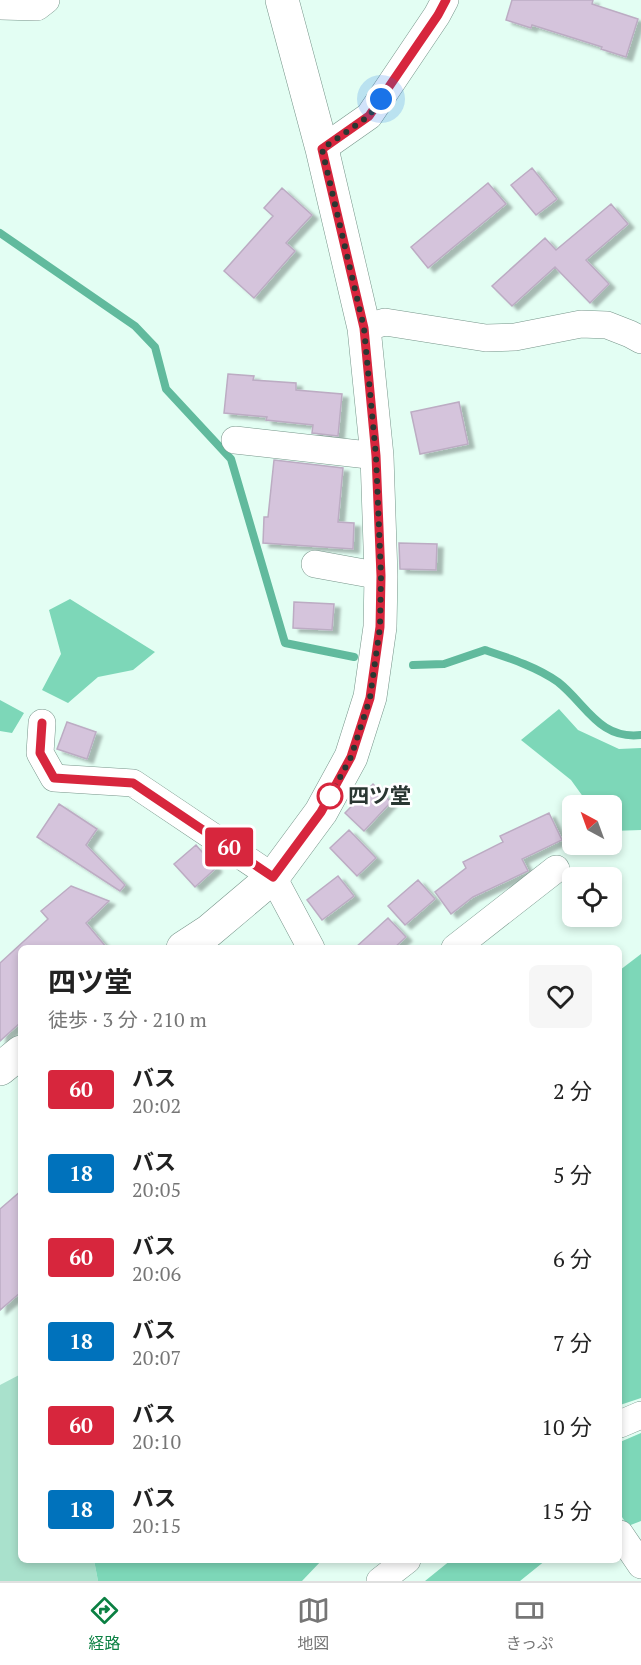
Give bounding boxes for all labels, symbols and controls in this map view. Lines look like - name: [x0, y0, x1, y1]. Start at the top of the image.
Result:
- your location: [366, 84, 396, 114]
- place label: 四ツ堂: [348, 781, 411, 809]
- marker: 四ツ堂: [317, 783, 343, 809]
- north arrow: [562, 795, 622, 855]
- map controls: [562, 795, 622, 927]
- line badge: 60: [202, 828, 256, 866]
- text: 60: [217, 833, 241, 861]
- button: locate: [562, 867, 622, 927]
- text: 四ツ堂: [48, 963, 132, 1000]
- button: heart: [529, 965, 592, 1028]
- text: 徒歩 · 3 分 · 210 m: [48, 1006, 207, 1033]
- text: バス: [132, 1063, 176, 1092]
- text: 60: [69, 1075, 93, 1103]
- text: 2 分: [553, 1076, 592, 1105]
- text: 20:02: [132, 1092, 181, 1119]
- text: バス: [132, 1147, 176, 1176]
- text: 18: [69, 1159, 93, 1187]
- text: 5 分: [553, 1160, 592, 1189]
- text: 20:05: [132, 1176, 181, 1203]
- text: バス: [132, 1231, 176, 1260]
- text: 60: [69, 1243, 93, 1271]
- text: 6 分: [553, 1244, 592, 1273]
- text: 20:06: [132, 1260, 181, 1287]
- text: バス: [132, 1315, 176, 1344]
- text: 18: [69, 1327, 93, 1355]
- text: 7 分: [553, 1328, 592, 1357]
- text: 20:07: [132, 1344, 181, 1371]
- text: バス: [132, 1399, 176, 1428]
- text: 60: [69, 1411, 93, 1439]
- text: 10 分: [541, 1412, 592, 1441]
- text: 20:10: [132, 1428, 181, 1455]
- text: バス: [132, 1483, 176, 1512]
- text: 18: [69, 1495, 93, 1523]
- text: 15 分: [541, 1496, 592, 1525]
- text: 20:15: [132, 1512, 181, 1539]
- tab: 経路: [88, 1594, 121, 1654]
- tab: 地図: [297, 1594, 330, 1654]
- tab: きっぷ: [506, 1594, 553, 1654]

